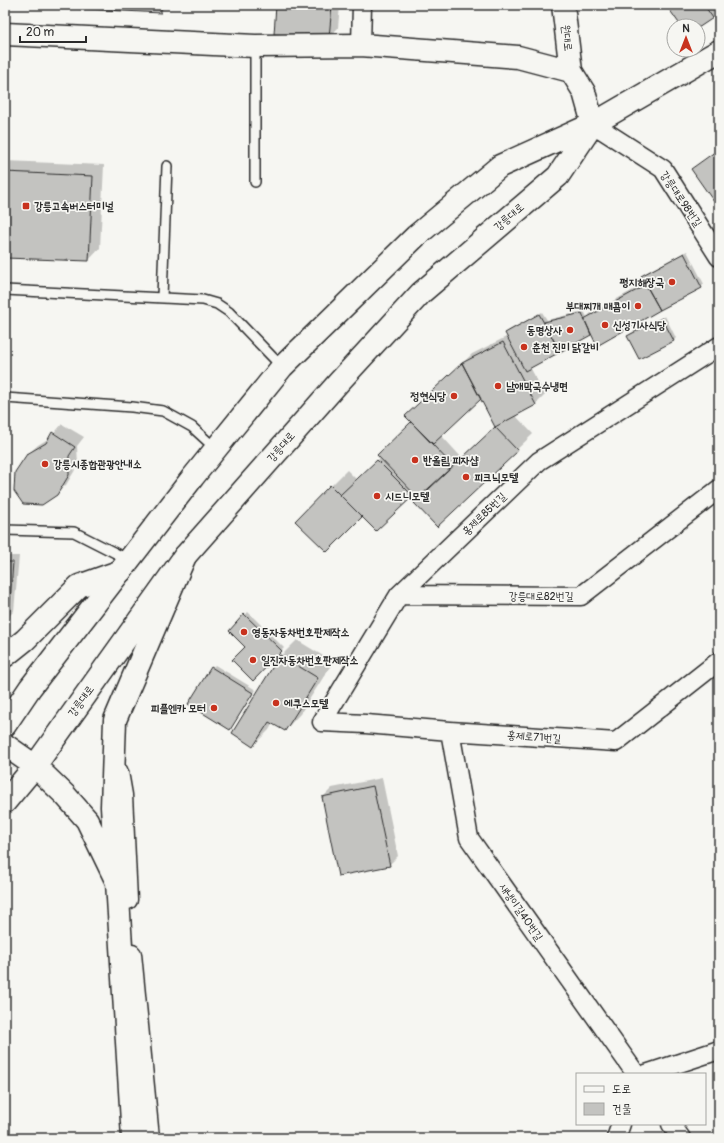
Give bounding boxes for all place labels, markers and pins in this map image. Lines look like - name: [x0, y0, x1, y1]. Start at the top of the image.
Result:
- place label: 강릉고속버스터미널: [34, 200, 114, 213]
- marker: 강릉고속버스터미널: [21, 201, 31, 211]
- place label: 평지해장국: [619, 276, 664, 289]
- marker: 평지해장국: [667, 277, 677, 287]
- place label: 부대찌개 매콤이: [566, 300, 630, 313]
- marker: 부대찌개 매콤이: [633, 301, 643, 311]
- place label: 신성기사식당: [613, 319, 666, 332]
- marker: 신성기사식당: [600, 320, 610, 330]
- place label: 동명상사: [527, 324, 562, 337]
- marker: 동명상사: [565, 325, 575, 335]
- place label: 춘천 진미 닭갈비: [532, 341, 599, 354]
- marker: 춘천 진미 닭갈비: [519, 342, 529, 352]
- place label: 남애막국수냉면: [506, 380, 568, 393]
- marker: 남애막국수냉면: [493, 381, 503, 391]
- place label: 정현식당: [410, 390, 446, 403]
- marker: 정현식당: [449, 391, 459, 401]
- place label: 반올림 피자샵: [423, 454, 479, 467]
- marker: 반올림 피자샵: [410, 455, 420, 465]
- place label: 강릉시종합관광안내소: [53, 458, 142, 471]
- marker: 강릉시종합관광안내소: [40, 459, 50, 469]
- place label: 피크닉모텔: [474, 471, 518, 484]
- marker: 피크닉모텔: [461, 472, 471, 482]
- place label: 시드니모텔: [385, 490, 429, 503]
- marker: 시드니모텔: [372, 491, 382, 501]
- place label: 영동자동차번호판제작소: [252, 626, 350, 639]
- marker: 영동자동차번호판제작소: [239, 627, 249, 637]
- place label: 일진자동차번호판제작소: [261, 654, 359, 667]
- marker: 일진자동차번호판제작소: [248, 655, 258, 665]
- place label: 에쿠스모텔: [284, 697, 328, 710]
- marker: 에쿠스모텔: [271, 698, 281, 708]
- place label: 피플엔카 모터: [151, 702, 206, 715]
- marker: 피플엔카 모터: [209, 703, 219, 713]

